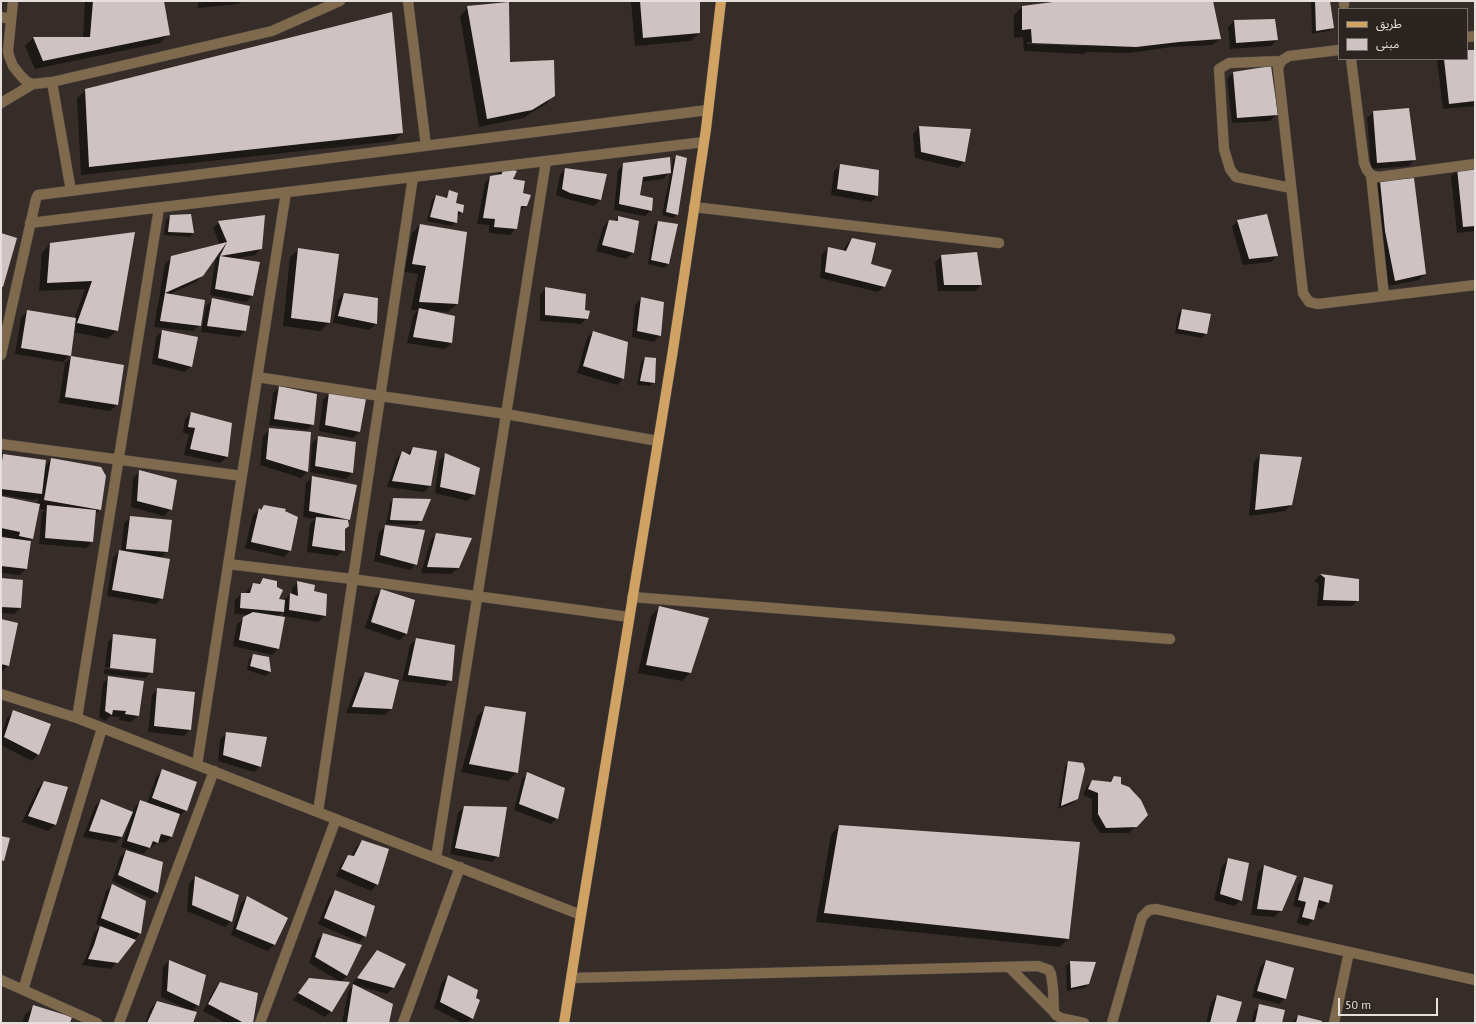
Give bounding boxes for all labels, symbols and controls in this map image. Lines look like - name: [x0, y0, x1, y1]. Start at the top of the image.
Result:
- legend: [1338, 8, 1468, 60]
- text: طريق: [1376, 16, 1402, 31]
- text: مبنى: [1376, 36, 1399, 51]
- scale bar: [1340, 990, 1440, 1016]
- text: 50 m: [1345, 997, 1371, 1012]

